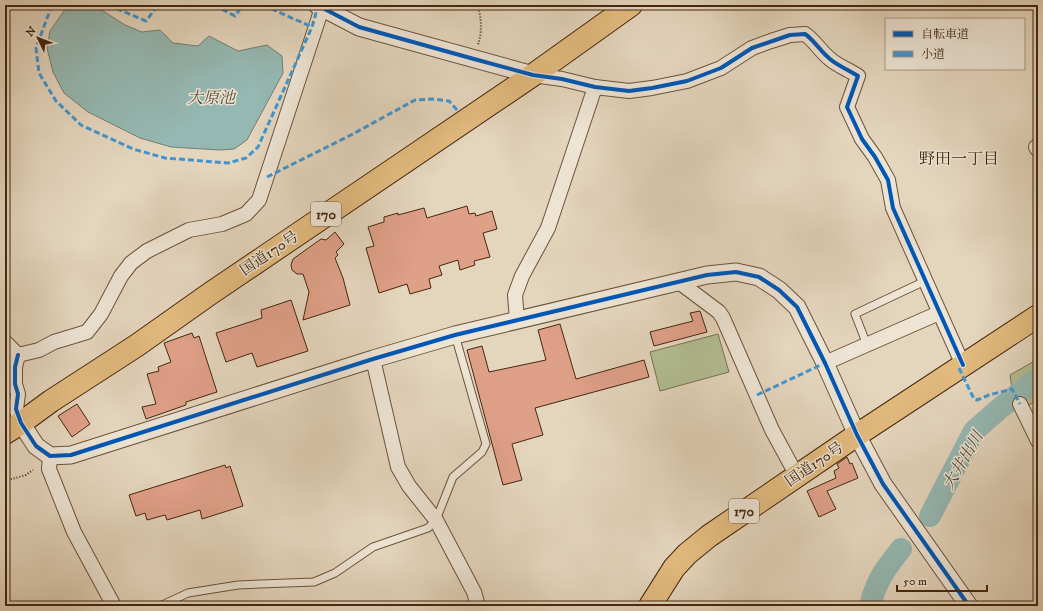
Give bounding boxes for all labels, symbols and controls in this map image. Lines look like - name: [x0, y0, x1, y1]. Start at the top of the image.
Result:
- north arrow: [18, 18, 58, 58]
- legend: [885, 18, 1025, 70]
- text: N: [23, 24, 40, 40]
- text: 自転車道: [921, 27, 969, 42]
- text: 小道: [921, 47, 945, 62]
- water label: 大原池: [187, 88, 237, 108]
- district label: 野田一丁目: [919, 149, 999, 169]
- road number: 170: [311, 202, 341, 226]
- street label: 国道170号: [236, 227, 302, 280]
- water label: 大井出川: [938, 426, 989, 493]
- street label: 国道170号: [781, 438, 847, 491]
- road number: 170: [729, 499, 759, 523]
- scale bar: [897, 567, 987, 593]
- text: 50 m: [903, 574, 927, 589]

